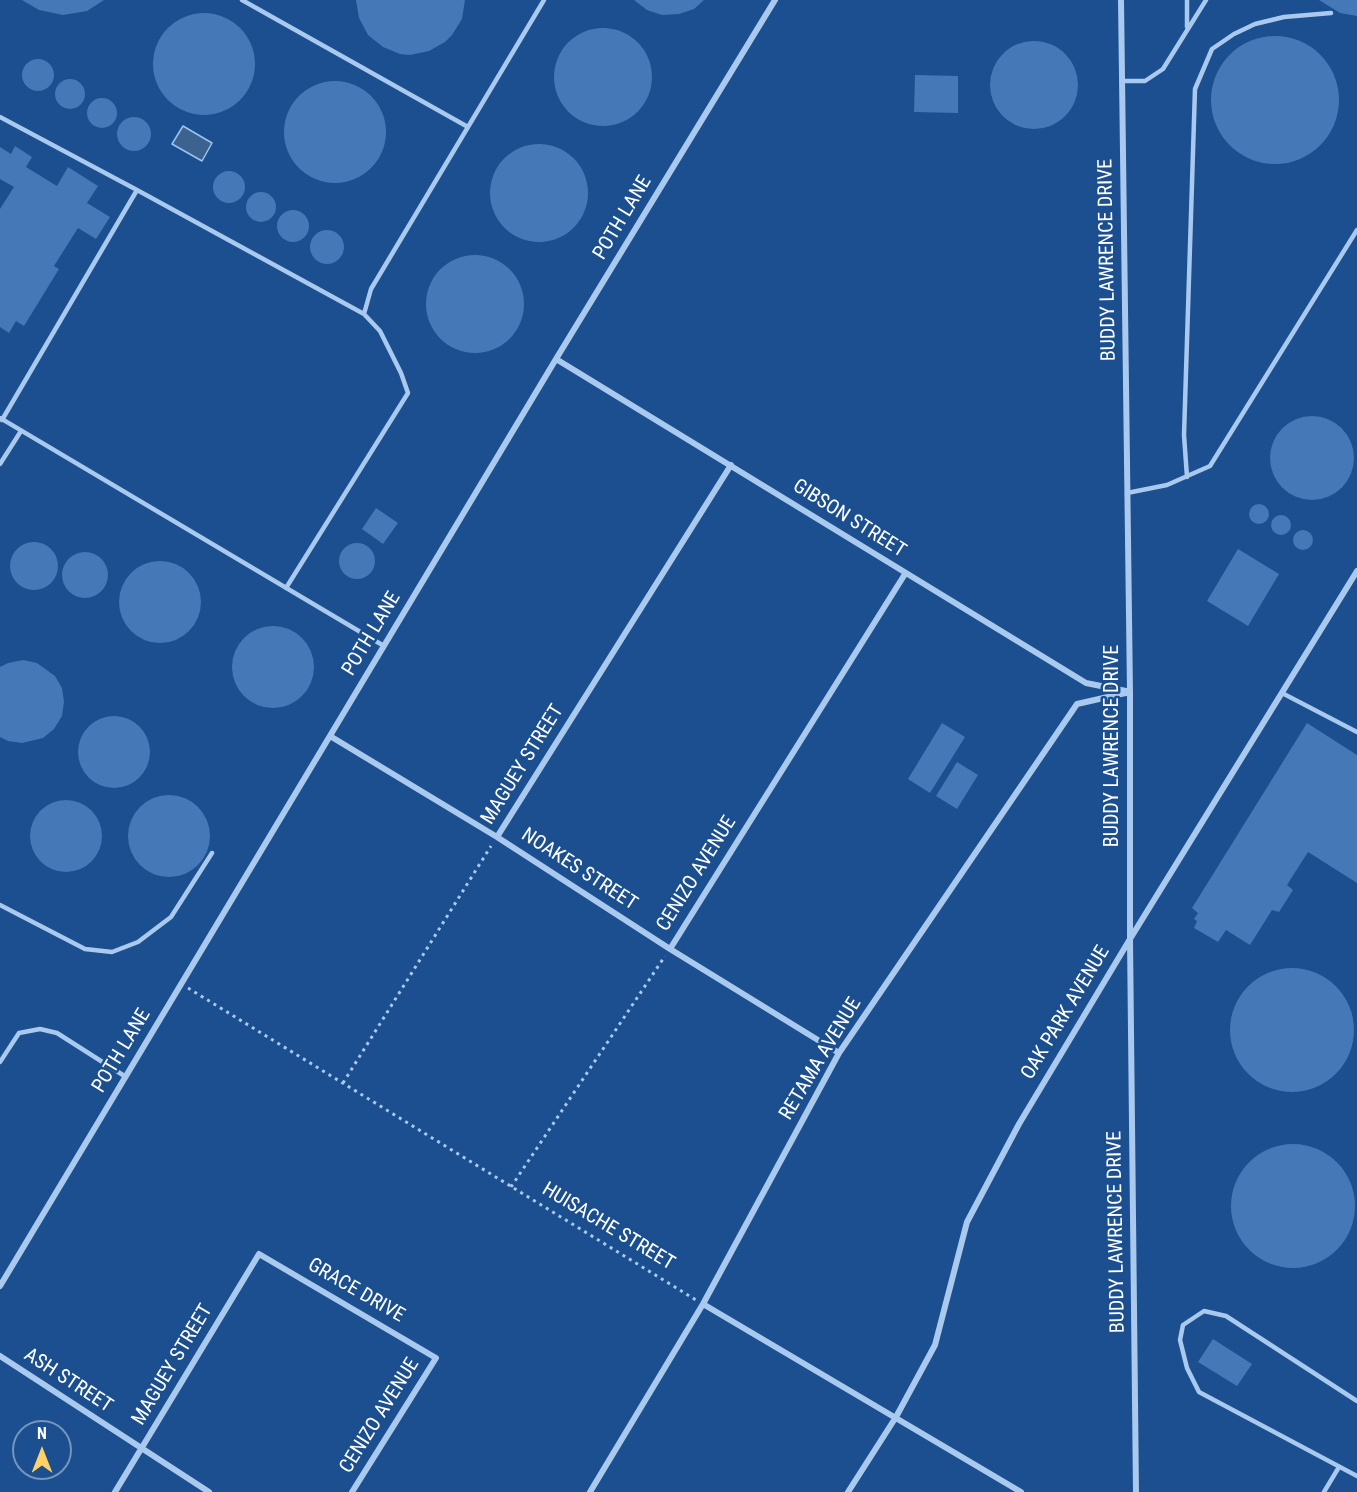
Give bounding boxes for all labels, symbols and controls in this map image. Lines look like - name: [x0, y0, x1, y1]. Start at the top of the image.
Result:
- street label: BUDDY LAWRENCE DRIVE: [1094, 159, 1122, 361]
- street label: POTH LANE: [589, 172, 657, 264]
- street label: GIBSON STREET: [788, 475, 910, 563]
- street label: POTH LANE: [338, 588, 406, 680]
- street label: BUDDY LAWRENCE DRIVE: [1101, 645, 1125, 847]
- street label: MAGUEY STREET: [477, 701, 569, 829]
- street label: CENIZO AVENUE: [652, 812, 742, 936]
- street label: NOAKES STREET: [517, 824, 641, 916]
- street label: OAK PARK AVENUE: [1017, 942, 1115, 1084]
- street label: RETAMA AVENUE: [775, 993, 867, 1125]
- street label: POTH LANE: [88, 1005, 156, 1097]
- street label: BUDDY LAWRENCE DRIVE: [1103, 1131, 1131, 1333]
- street label: HUISACHE STREET: [537, 1178, 679, 1276]
- street label: GRACE DRIVE: [303, 1254, 409, 1328]
- street label: MAGUEY STREET: [128, 1300, 218, 1430]
- street label: ASH STREET: [19, 1343, 117, 1419]
- street label: CENIZO AVENUE: [335, 1354, 425, 1478]
- north arrow: [12, 1420, 72, 1480]
- text: N: [37, 1424, 47, 1443]

